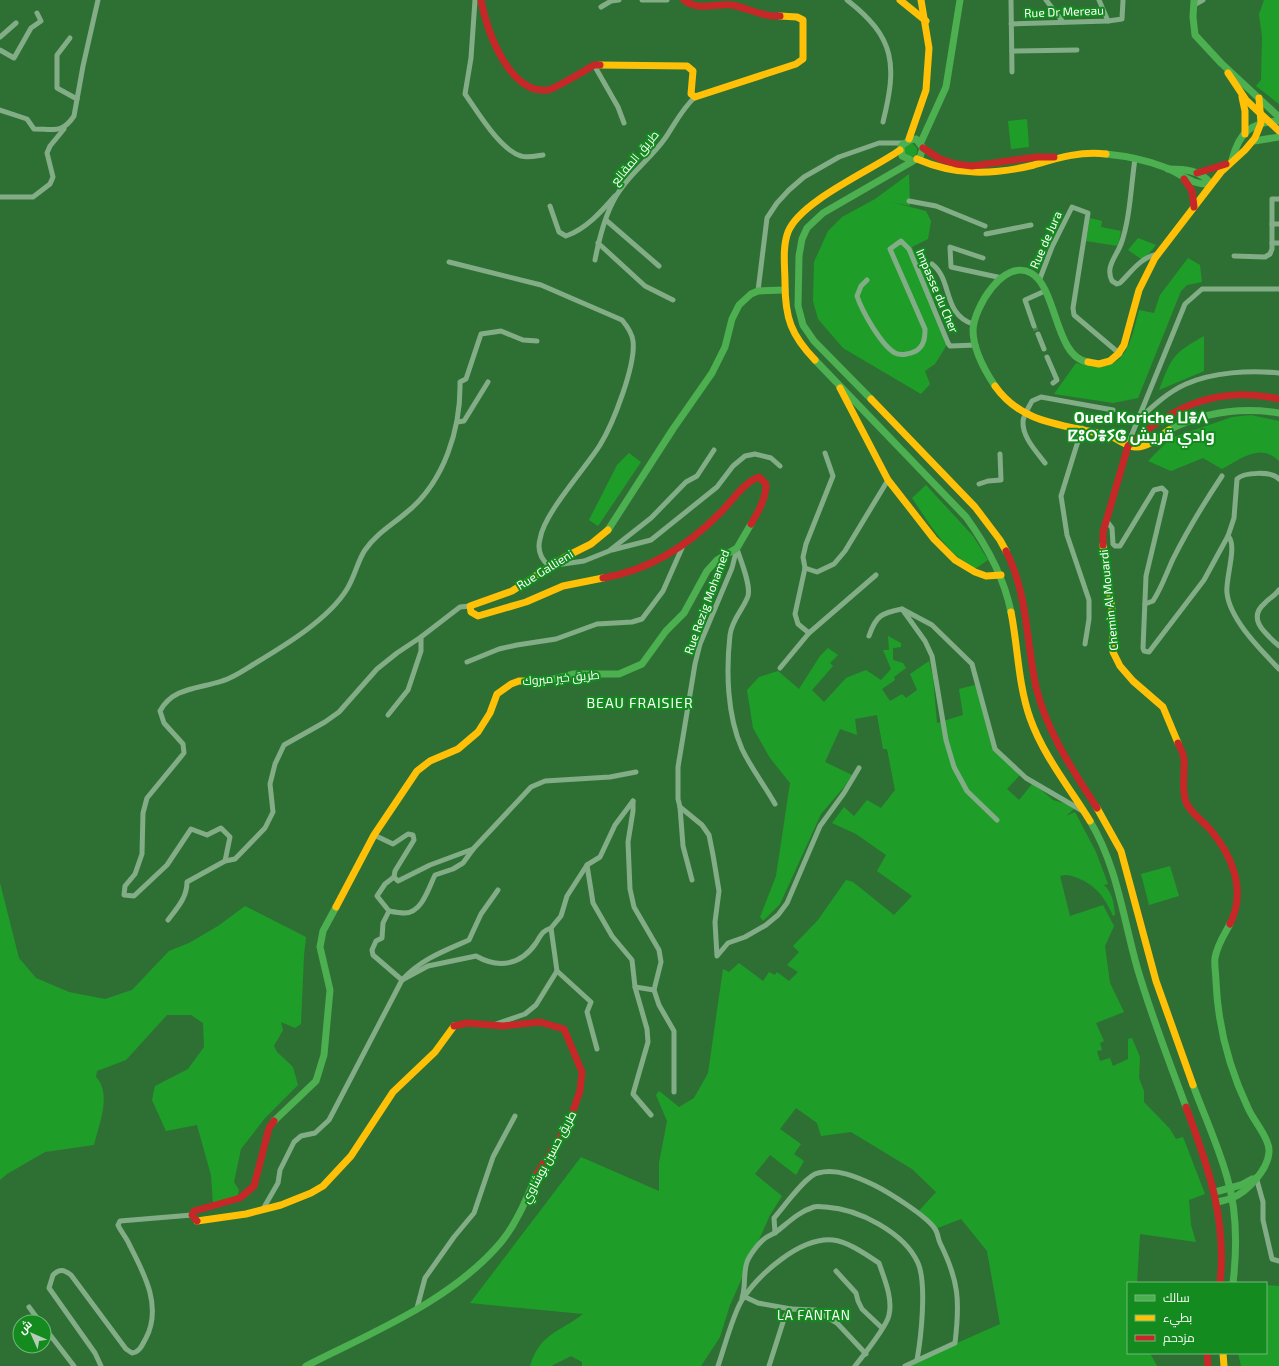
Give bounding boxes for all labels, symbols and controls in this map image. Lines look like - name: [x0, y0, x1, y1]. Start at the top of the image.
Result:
- street label: Rue Dr Mereau: [1024, 3, 1104, 19]
- street label: طريق المقالع: [607, 127, 663, 189]
- street label: Rue de Jura: [1026, 209, 1064, 271]
- street label: Impasse du Cher: [914, 246, 962, 335]
- district label: Oued Koriche ⵡⴻⴷ ⵇⵓⵔⴻⵢⵛ وادي قريش: [1067, 407, 1215, 448]
- street label: Rue Gallieni: [514, 546, 575, 592]
- street label: Rue Rezig Mohamed: [681, 547, 732, 656]
- street label: Chemin Al Mouardi: [1096, 549, 1120, 651]
- street label: طريق خير مبروك: [522, 667, 600, 688]
- district label: BEAU FRAISIER: [586, 694, 694, 711]
- street label: طريق حسين بوشاوي: [518, 1108, 582, 1207]
- legend: [1127, 1282, 1267, 1354]
- text: سالك: [1163, 1290, 1190, 1304]
- district label: LA FANTAN: [777, 1307, 851, 1323]
- text: بطيء: [1163, 1310, 1192, 1328]
- north arrow: [12, 1314, 52, 1354]
- text: ش: [15, 1317, 35, 1337]
- text: مزدحم: [1163, 1330, 1195, 1346]

